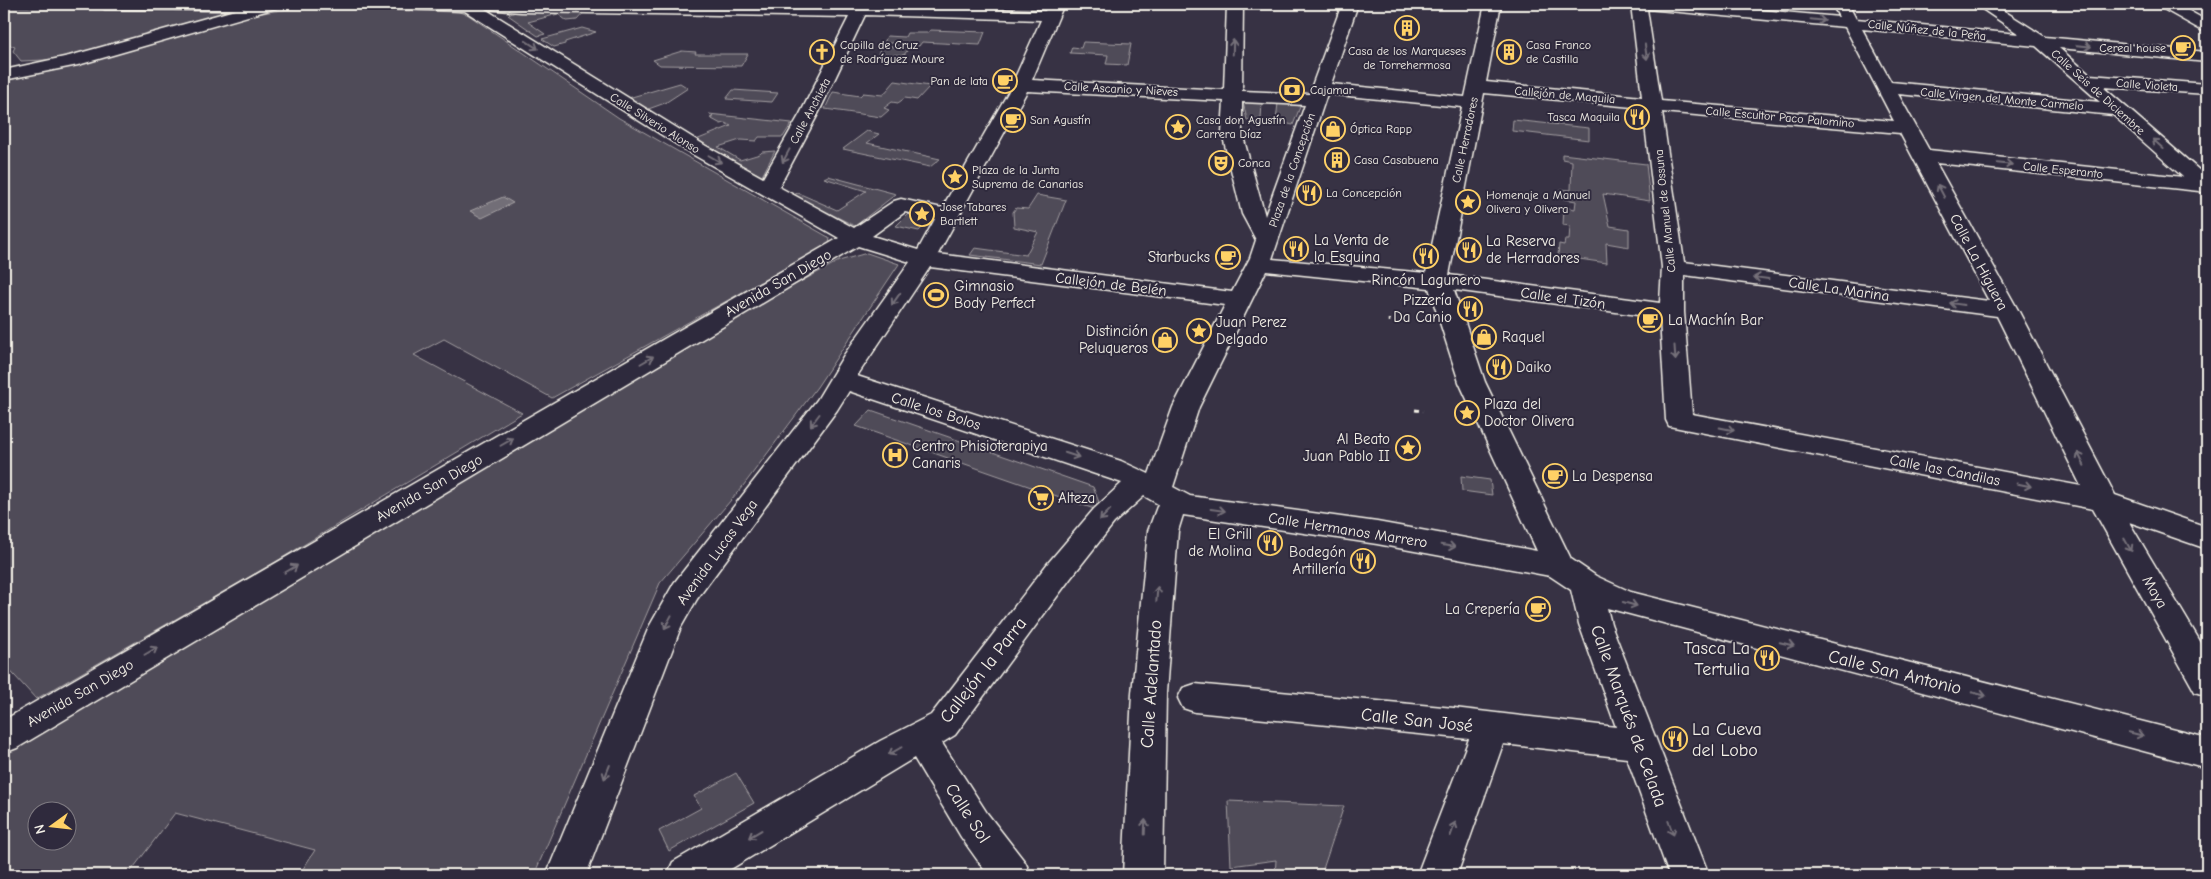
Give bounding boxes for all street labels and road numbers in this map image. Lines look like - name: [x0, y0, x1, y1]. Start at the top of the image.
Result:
- street label: Calle Núñez de la Peña: [1867, 17, 1987, 43]
- street label: Calle Seis de Diciembre: [2048, 46, 2148, 138]
- street label: Calle Anchieta: [787, 76, 833, 146]
- street label: Calle Violeta: [2115, 76, 2179, 94]
- street label: Calle Ascanio y Nieves: [1064, 79, 1178, 99]
- street label: Callejón de Maquila: [1514, 84, 1616, 106]
- street label: Calle Virgen del Monte Carmelo: [1920, 85, 2084, 113]
- street label: Calle Silverio Alonso: [607, 90, 703, 156]
- street label: Calle Herradores: [1449, 96, 1481, 184]
- street label: Calle Escultor Paco Palomino: [1705, 104, 1855, 130]
- street label: Plaza de la Concepción: [1266, 111, 1318, 229]
- street label: Calle Manuel de Ossuna: [1652, 149, 1678, 273]
- street label: Calle Esperanto: [2022, 159, 2104, 181]
- street label: Calle La Higuera: [1946, 211, 2012, 313]
- street label: Avenida San Diego: [721, 245, 835, 321]
- street label: Callejón de Belén: [1054, 268, 1168, 300]
- street label: Calle La Marina: [1787, 273, 1891, 305]
- street label: Calle el Tizón: [1519, 283, 1607, 313]
- street label: Calle los Bolos: [889, 388, 983, 434]
- street label: Avenida San Diego: [372, 450, 486, 526]
- street label: Calle las Candilas: [1888, 450, 2002, 490]
- street label: Avenida Lucas Vega: [673, 496, 761, 608]
- street label: Calle Hermanos Marrero: [1267, 509, 1429, 551]
- street label: Maya: [2139, 573, 2171, 611]
- street label: Callejón la Parra: [936, 613, 1031, 727]
- street label: Calle Adelantado: [1137, 619, 1166, 749]
- street label: Calle Marqués de Celada: [1586, 622, 1671, 810]
- street label: Calle San Antonio: [1826, 646, 1964, 699]
- street label: Avenida San Diego: [23, 655, 137, 731]
- street label: Calle San José: [1360, 704, 1474, 737]
- street label: Calle Sol: [941, 780, 995, 847]

